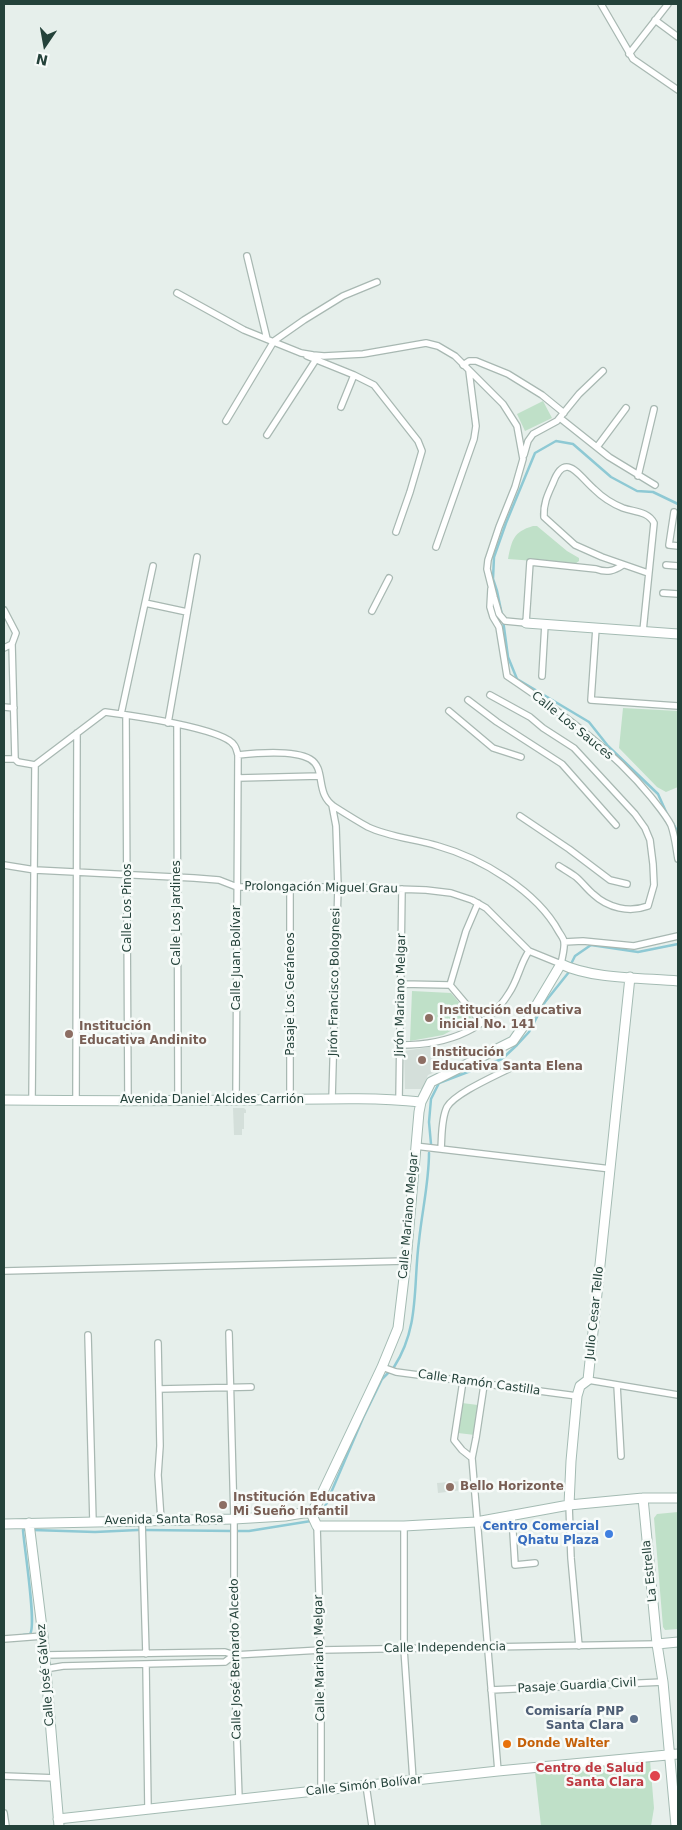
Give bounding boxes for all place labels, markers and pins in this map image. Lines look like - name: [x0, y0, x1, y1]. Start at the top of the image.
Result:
- place label: Institución educativa inicial No. 141: [439, 1004, 582, 1032]
- marker: Institución educativa inicial No. 141: [423, 1012, 435, 1024]
- place label: Institución Educativa Andinito: [79, 1020, 207, 1048]
- marker: Institución Educativa Andinito: [63, 1028, 75, 1040]
- place label: Institución Educativa Santa Elena: [432, 1046, 583, 1074]
- marker: Institución Educativa Santa Elena: [416, 1054, 428, 1066]
- place label: Bello Horizonte: [460, 1480, 564, 1494]
- marker: Bello Horizonte: [444, 1481, 456, 1493]
- place label: Institución Educativa Mi Sueño Infantil: [233, 1491, 376, 1519]
- marker: Institución Educativa Mi Sueño Infantil: [217, 1499, 229, 1511]
- place label: Centro Comercial Qhatu Plaza: [482, 1520, 599, 1548]
- marker: Centro Comercial Qhatu Plaza: [603, 1528, 615, 1540]
- place label: Comisaría PNP Santa Clara: [525, 1705, 624, 1733]
- marker: Comisaría PNP Santa Clara: [628, 1713, 640, 1725]
- place label: Donde Walter: [517, 1737, 609, 1751]
- marker: Donde Walter: [501, 1738, 513, 1750]
- place label: Centro de Salud Santa Clara: [536, 1762, 644, 1790]
- marker: Centro de Salud Santa Clara: [648, 1769, 662, 1783]

